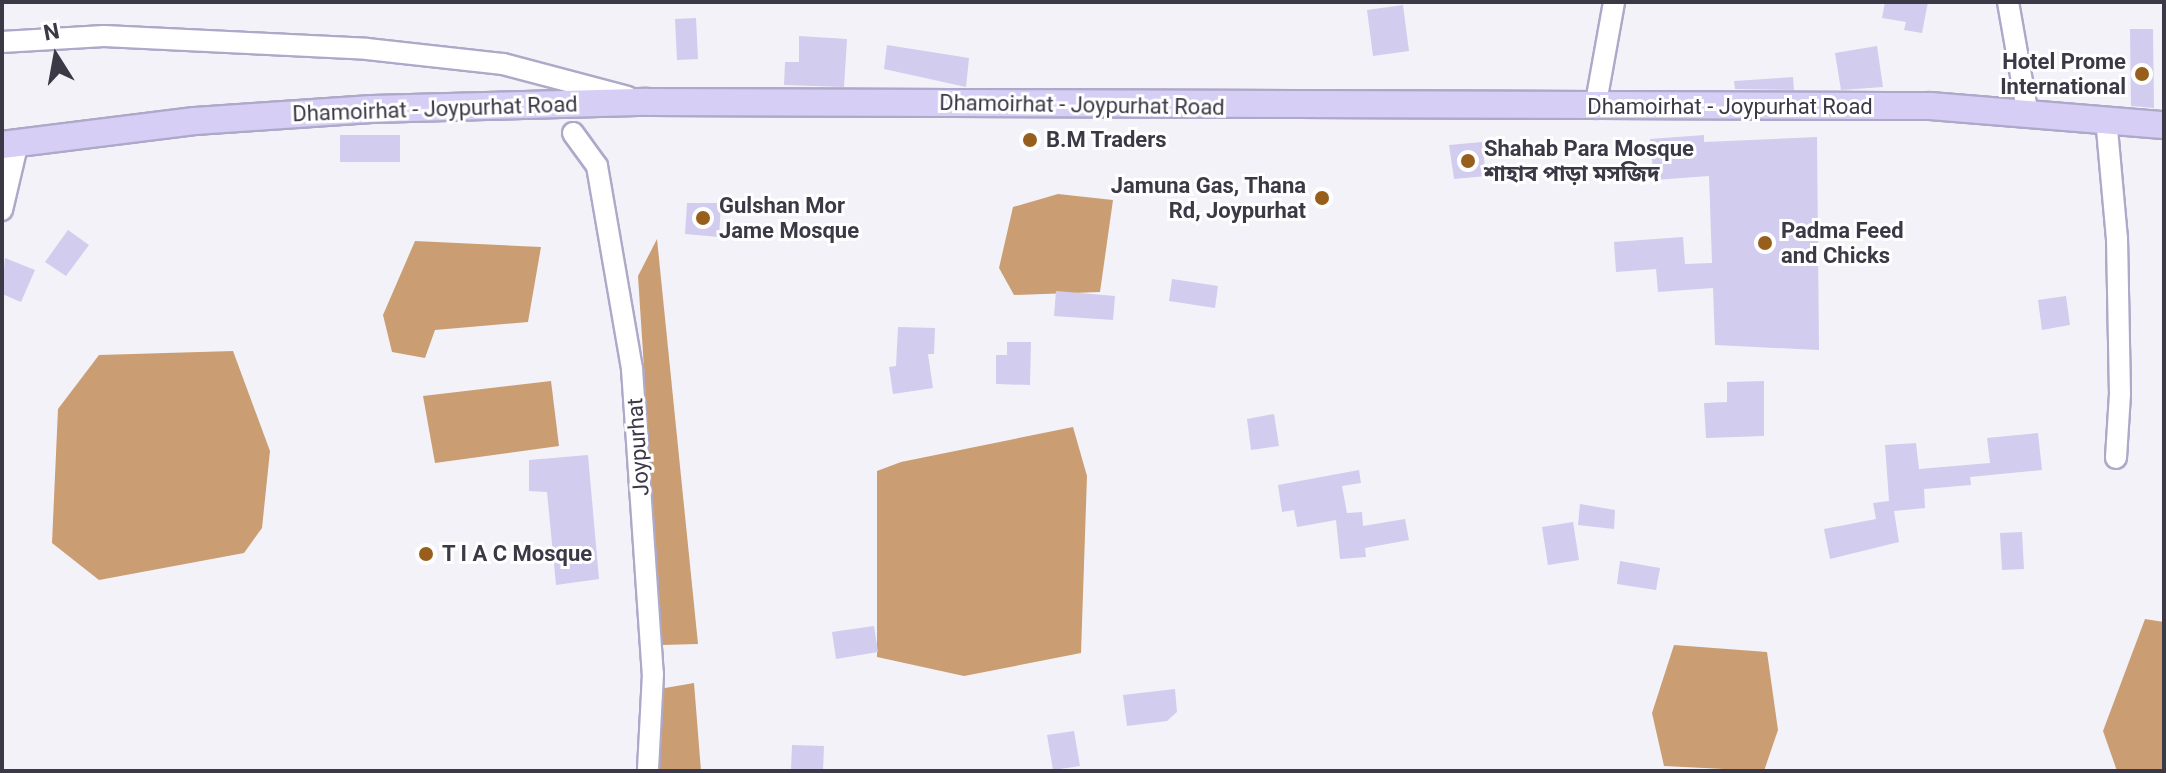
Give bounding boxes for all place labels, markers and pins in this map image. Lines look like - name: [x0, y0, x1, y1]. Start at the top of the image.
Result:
- place label: Hotel Prome International: [2000, 48, 2126, 100]
- marker: Hotel Prome International: [2133, 65, 2151, 83]
- place label: B.M Traders: [1046, 127, 1167, 153]
- marker: B.M Traders: [1021, 131, 1039, 149]
- place label: Shahab Para Mosque শাহাব পাড়া মসজিদ: [1484, 135, 1694, 186]
- marker: Shahab Para Mosque শাহাব পাড়া মসজিদ: [1459, 152, 1477, 170]
- place label: Jamuna Gas, Thana Rd, Joypurhat: [1110, 172, 1306, 224]
- marker: Jamuna Gas, Thana Rd, Joypurhat: [1313, 189, 1331, 207]
- place label: Gulshan Mor Jame Mosque: [719, 192, 859, 244]
- marker: Gulshan Mor Jame Mosque: [694, 209, 712, 227]
- place label: Padma Feed and Chicks: [1781, 217, 1904, 268]
- marker: Padma Feed and Chicks: [1756, 234, 1774, 252]
- place label: T I A C Mosque: [442, 541, 593, 567]
- marker: T I A C Mosque: [417, 545, 435, 563]

